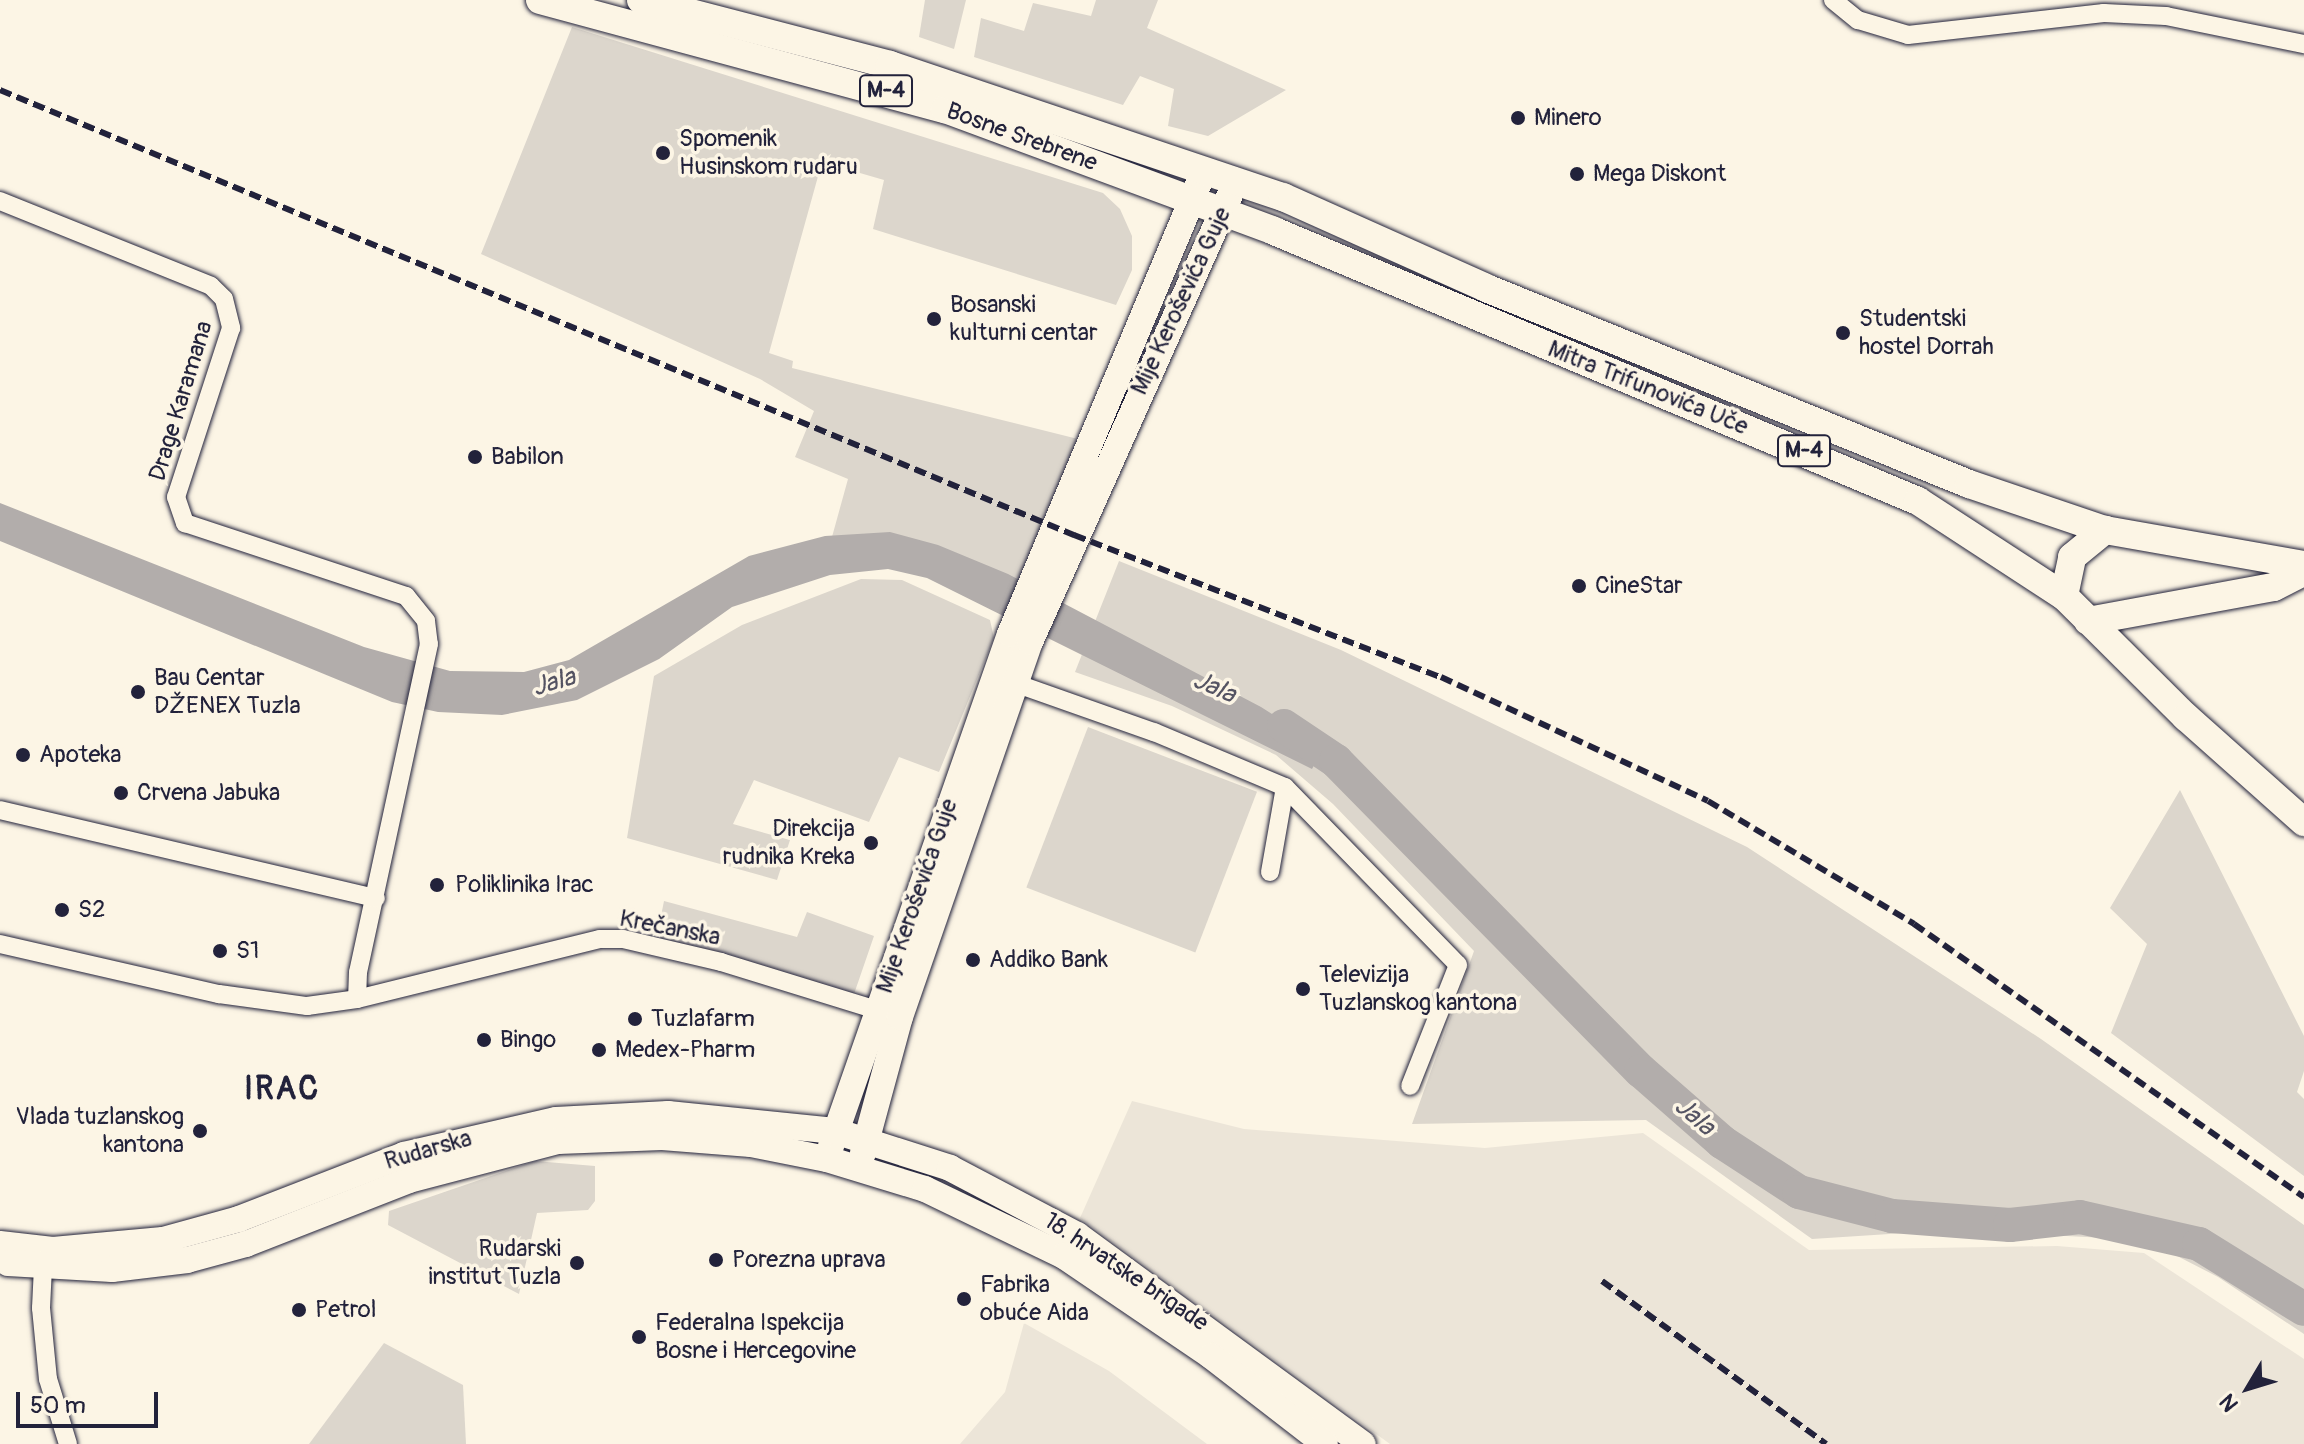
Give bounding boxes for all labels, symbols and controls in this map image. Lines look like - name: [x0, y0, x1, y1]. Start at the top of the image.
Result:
- road number: M-4: [858, 73, 914, 109]
- street label: Bosne Srebrene: [943, 96, 1101, 178]
- place label: Minero: [1534, 104, 1602, 132]
- marker: Minero: [1509, 109, 1527, 127]
- place label: Spomenik Husinskom rudaru: [679, 125, 858, 181]
- marker: Spomenik Husinskom rudaru: [654, 144, 672, 162]
- place label: Mega Diskont: [1593, 160, 1726, 188]
- marker: Mega Diskont: [1568, 165, 1586, 183]
- street label: Mije Keroševića Guje: [1125, 203, 1237, 399]
- place label: Bosanski kulturni centar: [950, 291, 1097, 347]
- place label: Studentski hostel Dorrah: [1859, 305, 1994, 361]
- marker: Bosanski kulturni centar: [925, 310, 943, 328]
- street label: Drage Karamana: [143, 318, 219, 484]
- marker: Studentski hostel Dorrah: [1834, 324, 1852, 342]
- street label: Mitra Trifunovića Uče: [1544, 335, 1752, 441]
- road number: M-4: [1776, 433, 1832, 469]
- place label: Babilon: [491, 443, 564, 471]
- marker: Babilon: [466, 448, 484, 466]
- place label: CineStar: [1595, 572, 1683, 600]
- marker: CineStar: [1570, 577, 1588, 595]
- water label: Jala: [529, 662, 579, 704]
- place label: Bau Centar DŽENEX Tuzla: [154, 664, 301, 720]
- water label: Jala: [1188, 665, 1240, 711]
- marker: Bau Centar DŽENEX Tuzla: [129, 683, 147, 701]
- place label: Apoteka: [39, 741, 121, 769]
- marker: Apoteka: [14, 746, 32, 764]
- place label: Crvena Jabuka: [137, 779, 280, 807]
- marker: Crvena Jabuka: [112, 784, 130, 802]
- street label: Mije Keroševića Guje: [870, 795, 964, 997]
- place label: Direkcija rudnika Kreka: [723, 815, 855, 871]
- marker: Direkcija rudnika Kreka: [862, 834, 880, 852]
- place label: Poliklinika Irac: [455, 871, 594, 899]
- marker: Poliklinika Irac: [426, 874, 448, 896]
- place label: S2: [78, 896, 105, 924]
- marker: S2: [53, 901, 71, 919]
- street label: Krečanska: [617, 904, 723, 952]
- place label: S1: [236, 937, 259, 965]
- marker: S1: [211, 942, 229, 960]
- place label: Addiko Bank: [989, 946, 1108, 974]
- marker: Addiko Bank: [964, 951, 982, 969]
- place label: Televizija Tuzlanskog kantona: [1319, 961, 1517, 1017]
- marker: Televizija Tuzlanskog kantona: [1294, 980, 1312, 998]
- place label: Tuzlafarm: [651, 1005, 755, 1033]
- marker: Tuzlafarm: [626, 1010, 644, 1028]
- place label: Bingo: [500, 1026, 556, 1054]
- marker: Bingo: [475, 1031, 493, 1049]
- place label: Medex-Pharm: [615, 1036, 755, 1064]
- marker: Medex-Pharm: [590, 1041, 608, 1059]
- district label: IRAC: [244, 1070, 320, 1108]
- water label: Jala: [1668, 1091, 1720, 1143]
- place label: Vlada tuzlanskog kantona: [15, 1103, 184, 1159]
- marker: Vlada tuzlanskog kantona: [191, 1122, 209, 1140]
- street label: Rudarska: [381, 1124, 475, 1176]
- street label: 18. hrvatske brigade: [1038, 1206, 1214, 1338]
- place label: Rudarski institut Tuzla: [429, 1235, 561, 1291]
- place label: Porezna uprava: [732, 1246, 886, 1274]
- marker: Porezna uprava: [707, 1251, 725, 1269]
- marker: Rudarski institut Tuzla: [568, 1254, 586, 1272]
- place label: Fabrika obuće Aida: [980, 1271, 1089, 1327]
- marker: Fabrika obuće Aida: [955, 1290, 973, 1308]
- place label: Petrol: [315, 1296, 376, 1324]
- marker: Petrol: [290, 1301, 308, 1319]
- place label: Federalna Ispekcija Bosne i Hercegovine: [655, 1309, 856, 1365]
- marker: Federalna Ispekcija Bosne i Hercegovine: [630, 1328, 648, 1346]
- north arrow: [2208, 1348, 2288, 1428]
- scale bar: [20, 1376, 162, 1426]
- text: N: [2213, 1388, 2245, 1417]
- text: 50 m: [30, 1391, 86, 1420]

